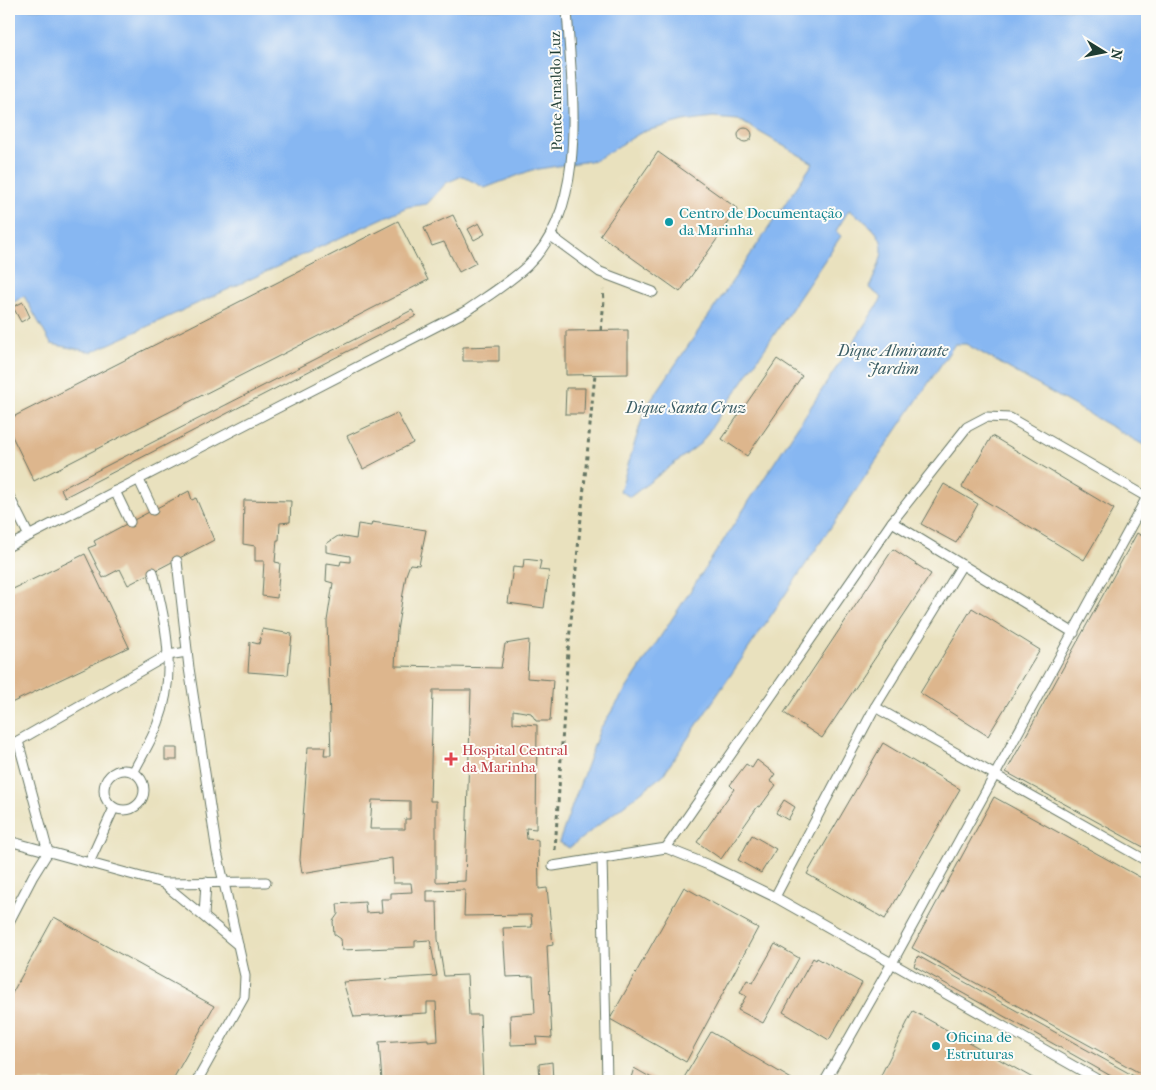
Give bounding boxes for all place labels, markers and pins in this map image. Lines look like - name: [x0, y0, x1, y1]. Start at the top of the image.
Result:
- place label: Centro de Documentação da Marinha: [679, 204, 843, 239]
- marker: Centro de Documentação da Marinha: [663, 216, 675, 228]
- place label: Hospital Central da Marinha: [462, 741, 568, 776]
- marker: Hospital Central da Marinha: [444, 752, 458, 766]
- place label: Oficina de Estruturas: [946, 1028, 1014, 1063]
- marker: Oficina de Estruturas: [930, 1040, 942, 1052]

